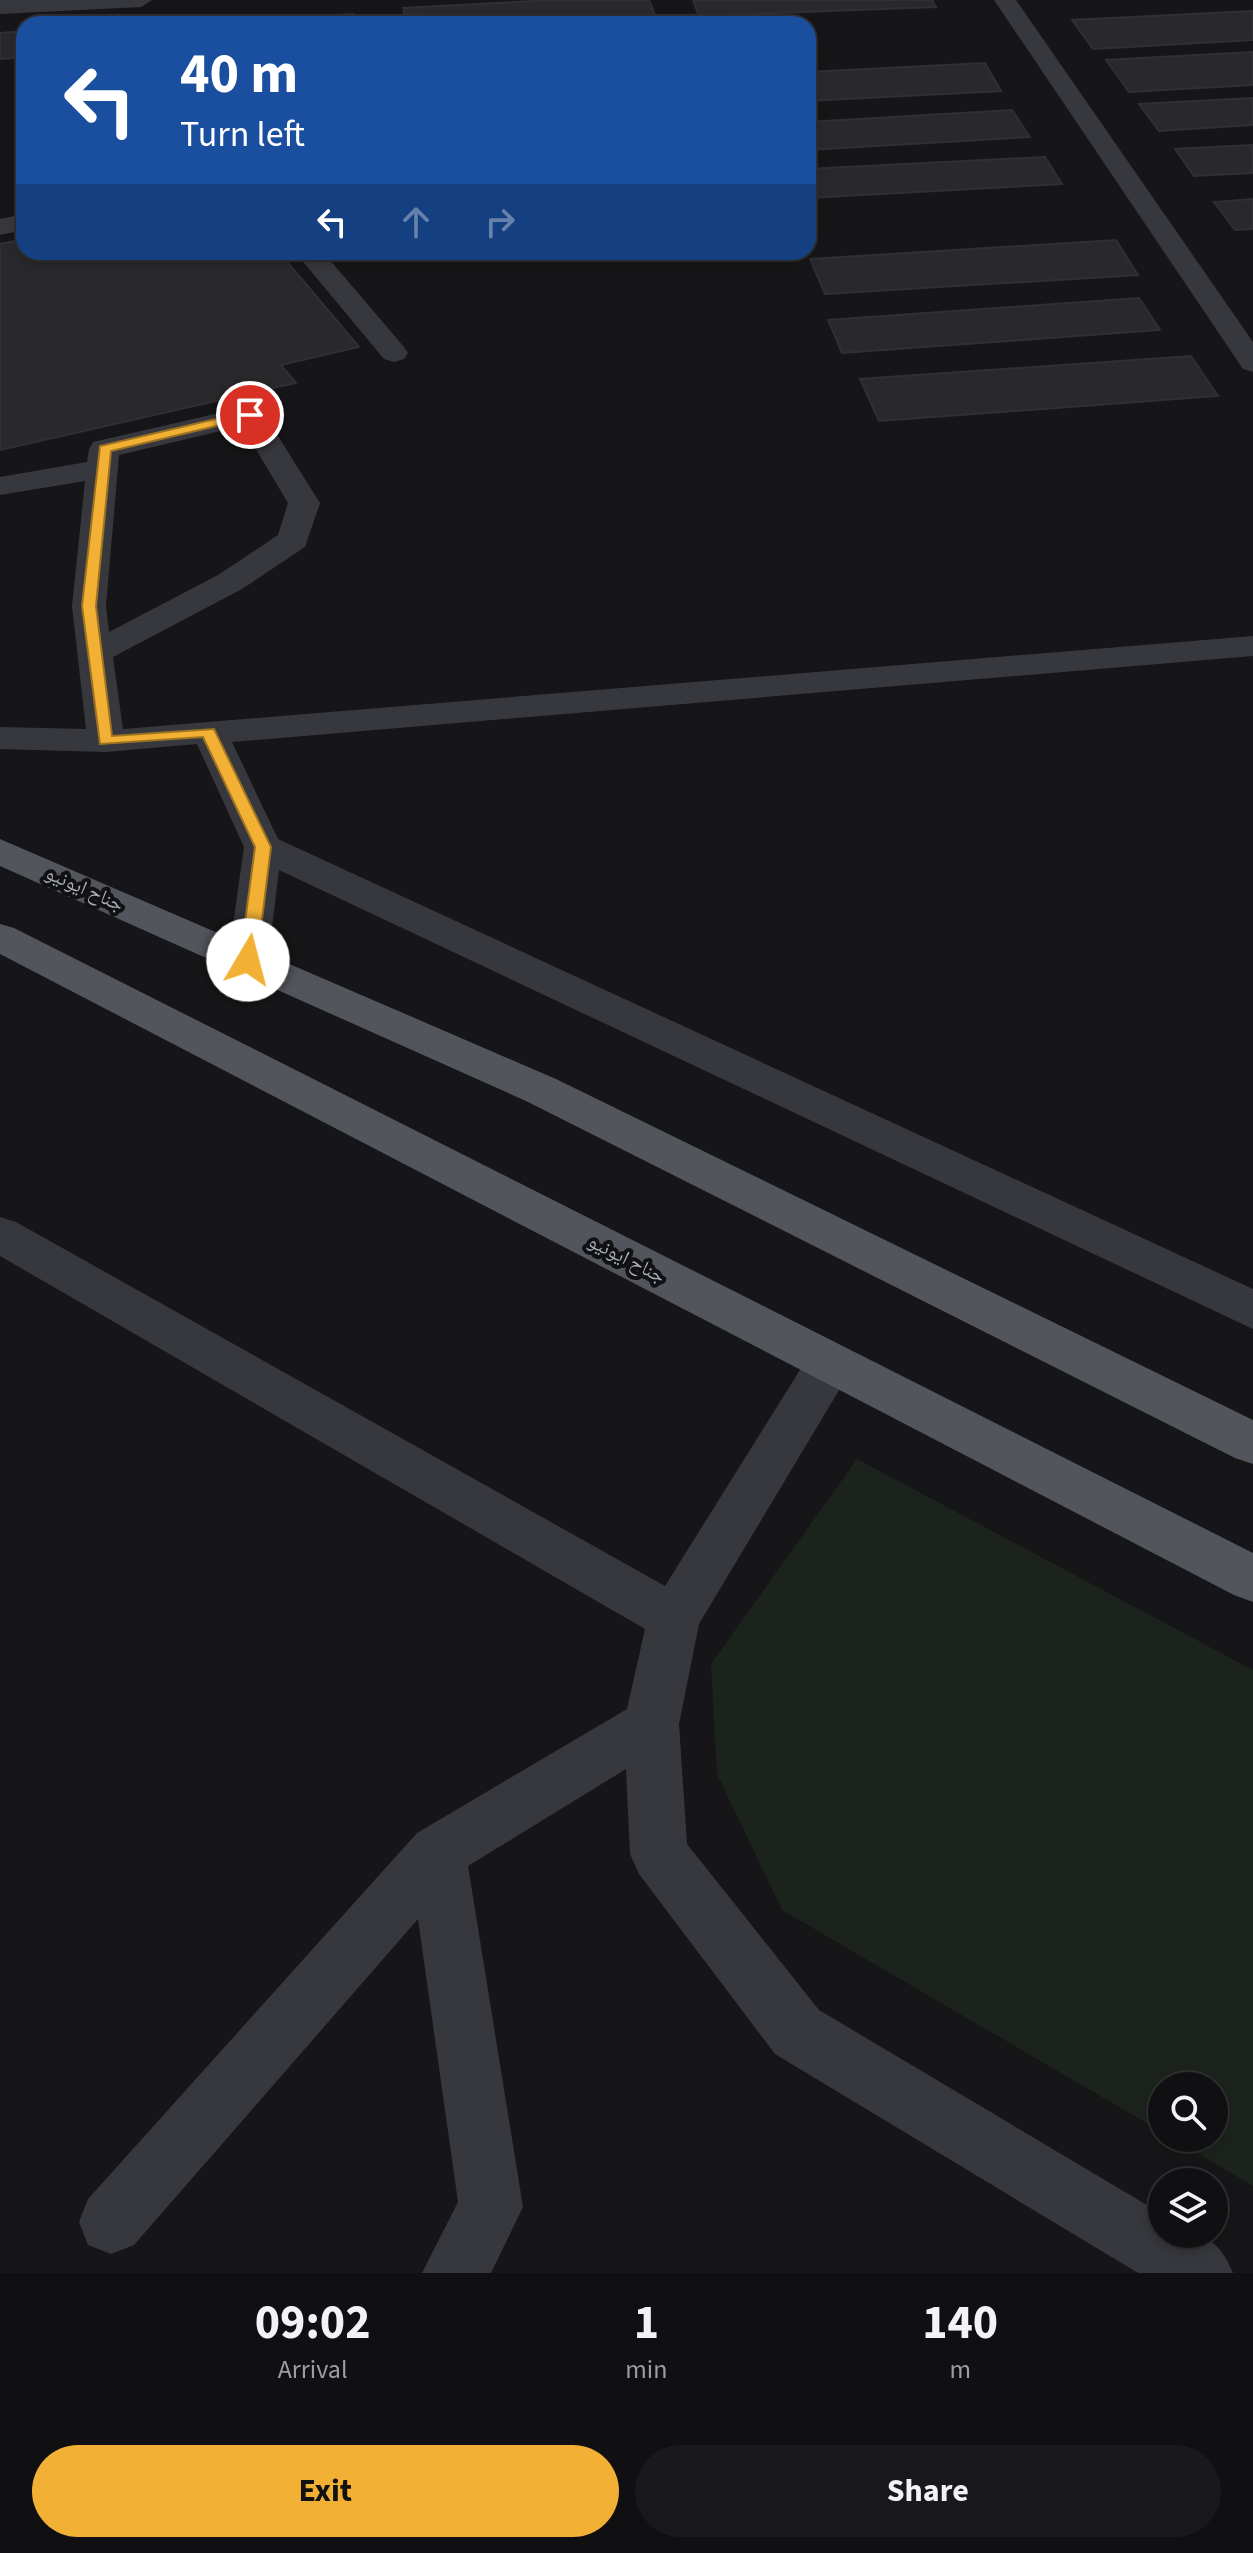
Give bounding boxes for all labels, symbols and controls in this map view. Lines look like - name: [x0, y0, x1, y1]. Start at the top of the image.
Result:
- text: 40 m: [180, 35, 298, 114]
- icon: left: [48, 48, 152, 152]
- text: Turn left: [180, 109, 305, 160]
- icon: left: [310, 200, 354, 244]
- icon: ahead: [394, 200, 438, 244]
- icon: right: [478, 200, 522, 244]
- pin: [216, 381, 284, 449]
- icon: arrive: [228, 393, 272, 437]
- street label: جناح ایونیو: [41, 859, 129, 919]
- position arrow: [206, 918, 290, 1002]
- street label: جناح ایونیو: [583, 1227, 670, 1290]
- map controls: [1148, 2072, 1228, 2248]
- button: search: [1148, 2072, 1228, 2152]
- button: layers: [1148, 2168, 1228, 2248]
- text: 09:02: [255, 2289, 371, 2357]
- text: 1: [634, 2289, 659, 2357]
- text: 140: [922, 2289, 998, 2357]
- text: Arrival: [278, 2351, 348, 2388]
- text: min: [625, 2351, 667, 2388]
- text: m: [949, 2351, 971, 2388]
- button: Exit: [32, 2445, 619, 2537]
- button: Share: [635, 2445, 1221, 2537]

